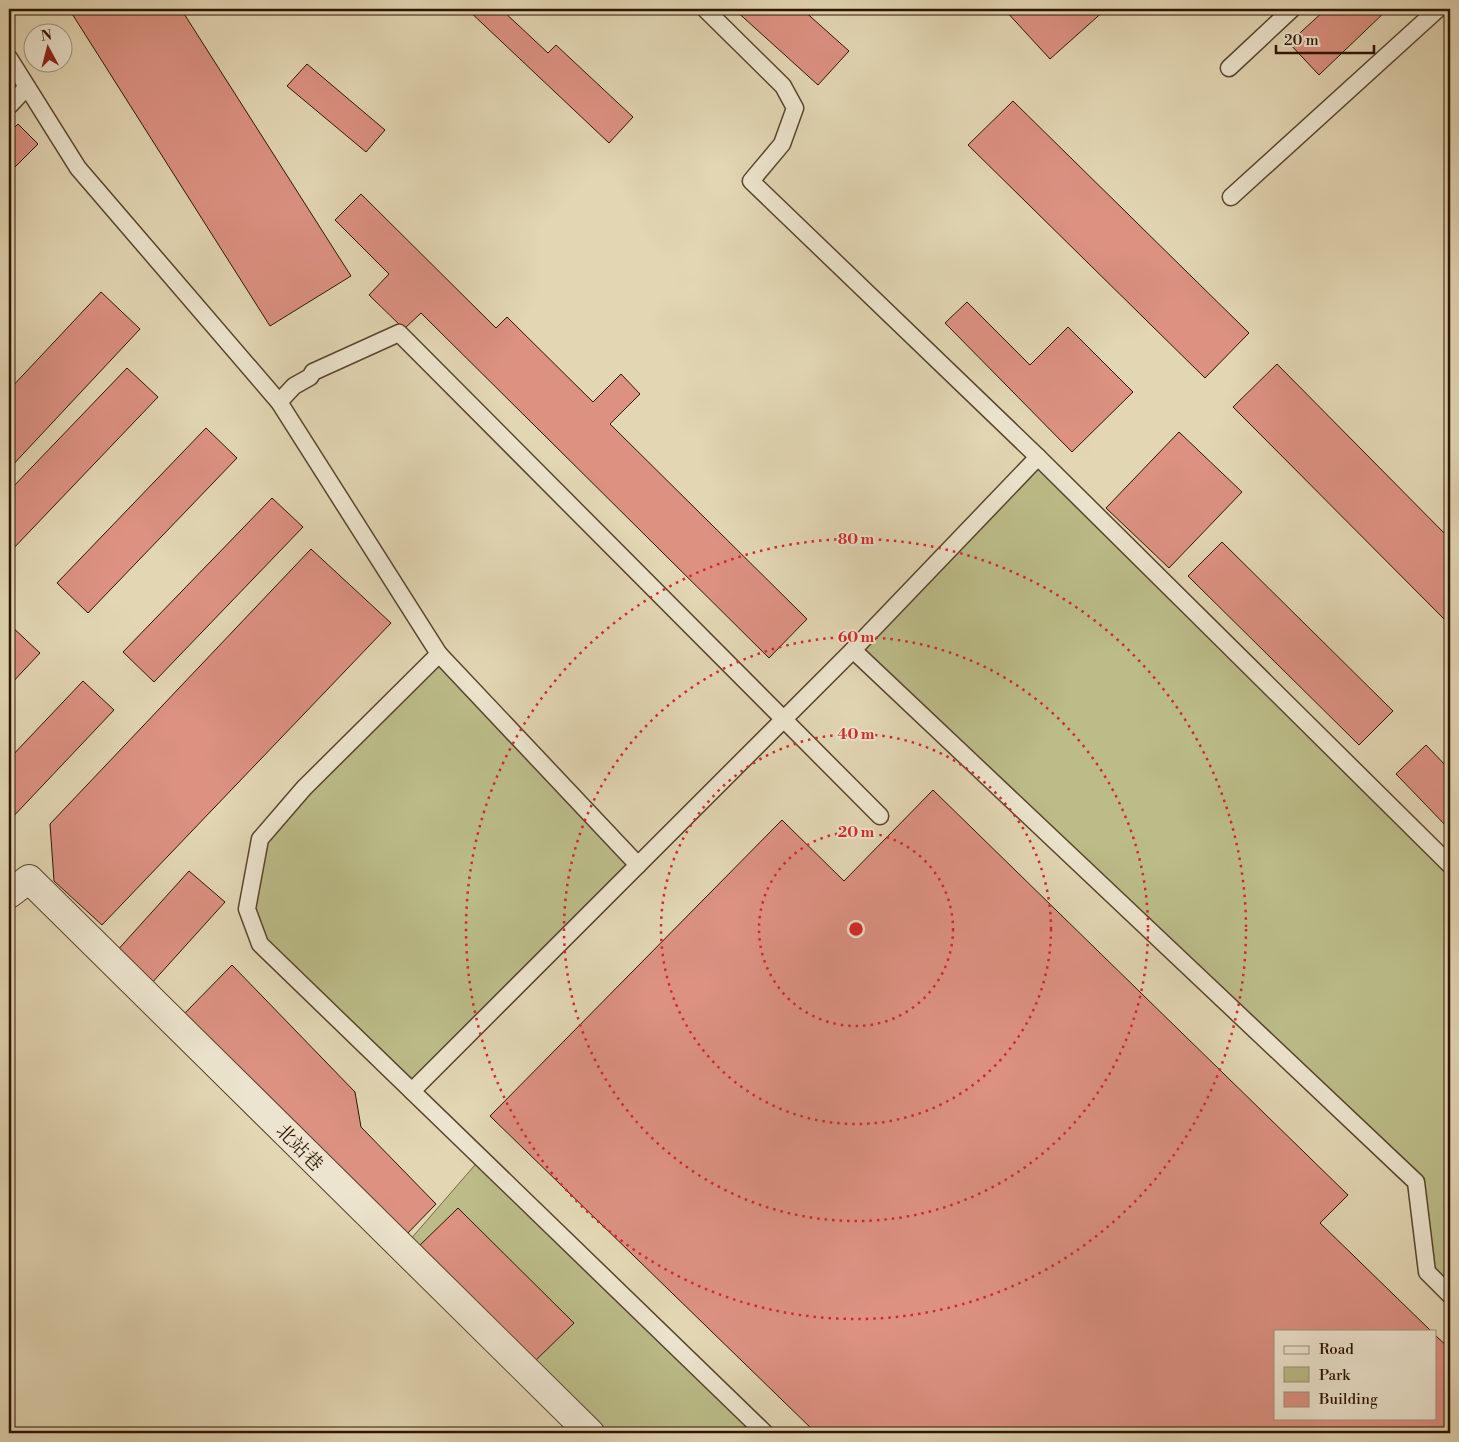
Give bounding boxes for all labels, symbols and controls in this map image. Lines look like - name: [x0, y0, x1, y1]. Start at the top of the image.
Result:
- north arrow: [22, 22, 72, 72]
- scale bar: [1276, 22, 1374, 54]
- text: N: [40, 26, 53, 46]
- text: 20 m: [1284, 31, 1319, 50]
- text: 80 m: [838, 530, 875, 549]
- text: 60 m: [838, 628, 875, 647]
- text: 40 m: [837, 725, 875, 744]
- text: 20 m: [838, 823, 875, 842]
- centre of rings: [847, 920, 865, 938]
- street label: 北站巷: [271, 1119, 328, 1176]
- legend: [1274, 1330, 1436, 1420]
- text: Road: [1319, 1340, 1354, 1359]
- text: Park: [1319, 1366, 1351, 1385]
- text: Building: [1318, 1390, 1378, 1409]

